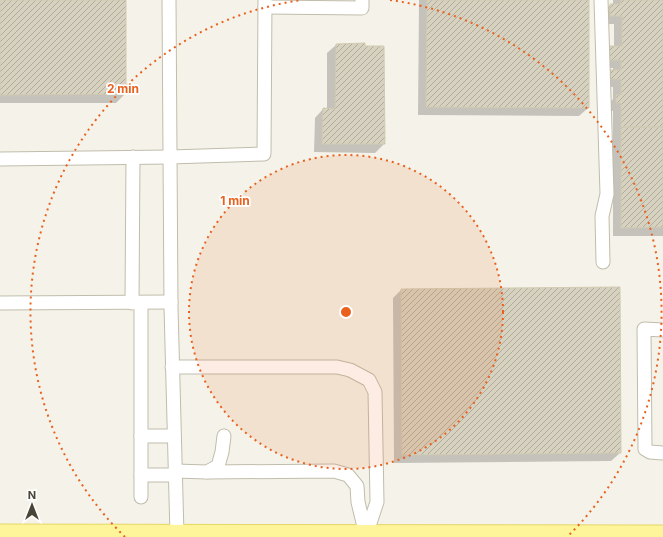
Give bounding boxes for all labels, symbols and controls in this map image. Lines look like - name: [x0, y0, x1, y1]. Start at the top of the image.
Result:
- text: 2 min: [107, 81, 139, 96]
- text: 1 min: [220, 193, 250, 208]
- centre of rings: [339, 305, 353, 319]
- north arrow: [12, 485, 52, 525]
- text: N: [28, 488, 36, 502]

